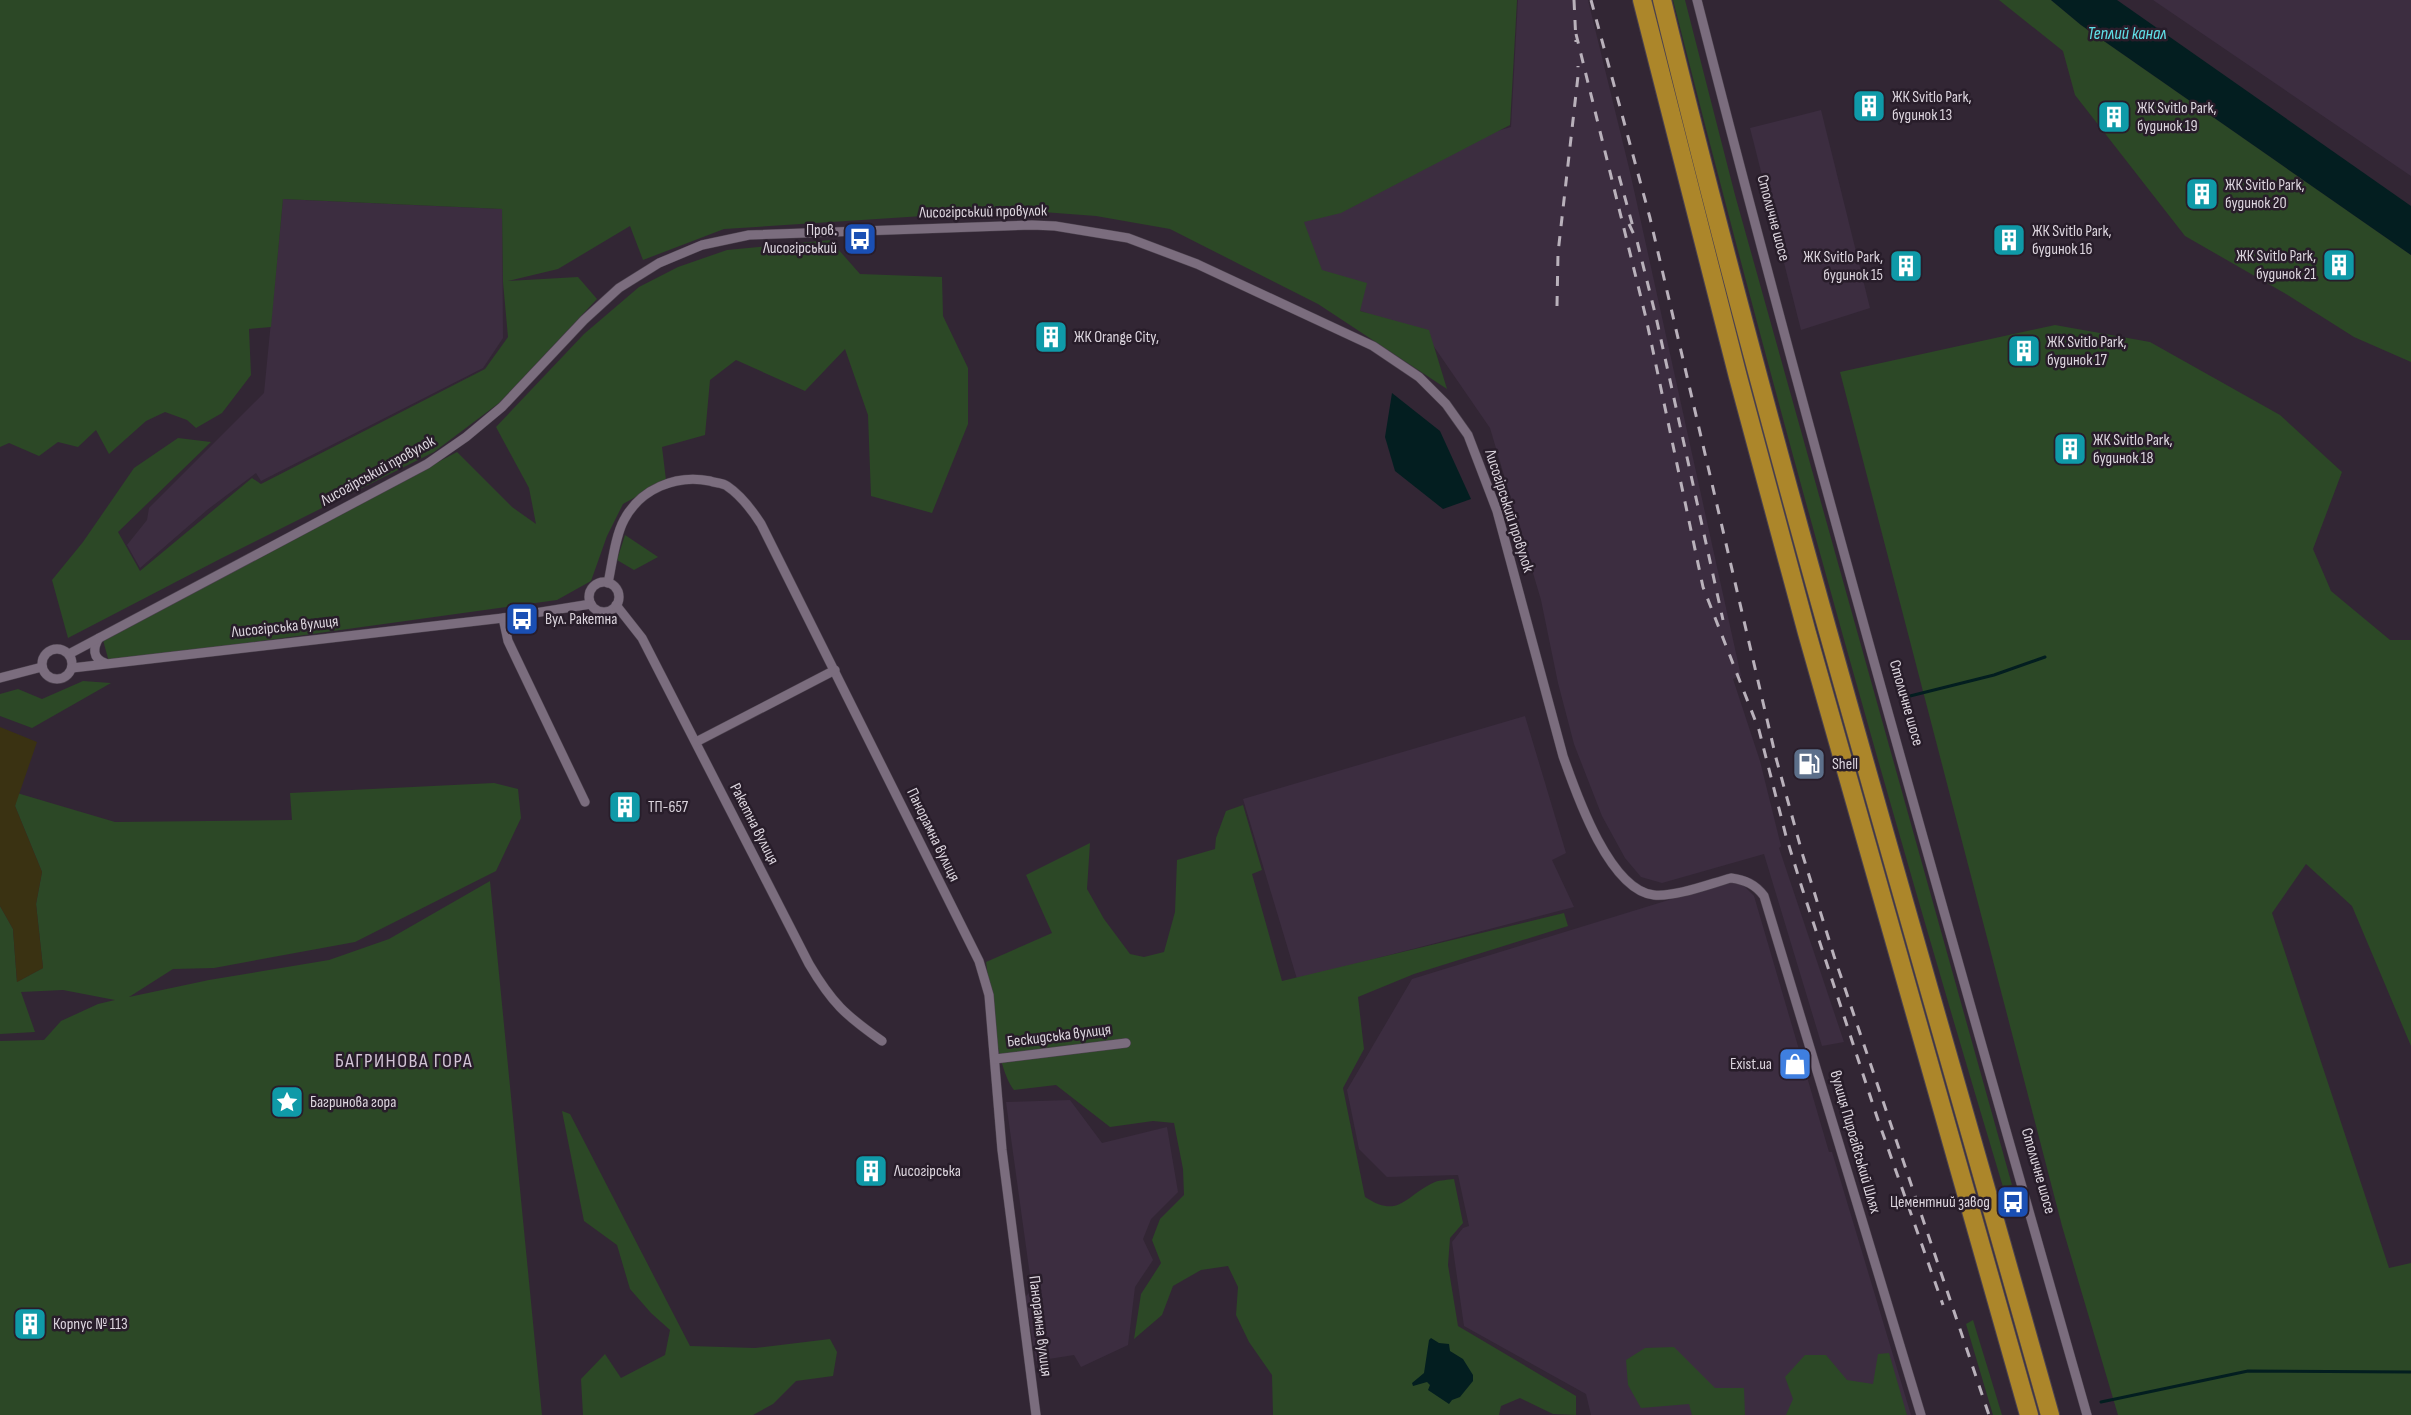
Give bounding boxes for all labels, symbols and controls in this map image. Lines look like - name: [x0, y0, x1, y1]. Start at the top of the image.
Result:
- water label: Теплий канал: [2088, 23, 2166, 44]
- building icon: ЖК Svitlo Park, будинок 13: [1851, 88, 1887, 124]
- place label: ЖК Svitlo Park, будинок 13: [1892, 88, 1972, 125]
- building icon: ЖК Svitlo Park, будинок 19: [2096, 99, 2132, 135]
- place label: ЖК Svitlo Park, будинок 19: [2137, 99, 2217, 136]
- street label: Столичне шосе: [1752, 173, 1794, 263]
- building icon: ЖК Svitlo Park, будинок 20: [2184, 176, 2220, 212]
- place label: ЖК Svitlo Park, будинок 20: [2225, 176, 2305, 213]
- street label: Лисогірський провулок: [918, 201, 1048, 223]
- place label: Пров. Лисогірський: [762, 221, 837, 258]
- bus stop icon: Пров. Лисогірський: [842, 221, 878, 257]
- building icon: ЖК Svitlo Park, будинок 16: [1991, 222, 2027, 258]
- place label: ЖК Svitlo Park, будинок 16: [2032, 222, 2112, 259]
- place label: ЖК Svitlo Park, будинок 21: [2236, 247, 2316, 284]
- building icon: ЖК Svitlo Park, будинок 21: [2321, 247, 2357, 283]
- place label: ЖК Svitlo Park, будинок 15: [1803, 248, 1883, 285]
- building icon: ЖК Svitlo Park, будинок 15: [1888, 248, 1924, 284]
- building icon: ЖК Orange City,: [1033, 319, 1069, 355]
- place label: ЖК Orange City,: [1074, 328, 1159, 347]
- building icon: ЖК Svitlo Park, будинок 17: [2006, 333, 2042, 369]
- place label: ЖК Svitlo Park, будинок 17: [2047, 333, 2127, 370]
- street label: Лисогірський провулок: [317, 431, 439, 511]
- building icon: ЖК Svitlo Park, будинок 18: [2052, 431, 2088, 467]
- place label: ЖК Svitlo Park, будинок 18: [2093, 431, 2173, 468]
- street label: Лисогірський провулок: [1480, 446, 1538, 576]
- bus stop icon: Вул. Ракетна: [504, 601, 540, 637]
- place label: Вул. Ракетна: [545, 610, 617, 629]
- street label: Лисогірська вулиця: [230, 612, 339, 642]
- street label: Столичне шосе: [1885, 658, 1927, 748]
- fuel station icon: Shell: [1791, 746, 1827, 782]
- place label: Shell: [1832, 755, 1858, 774]
- street label: Ракетна вулиця: [725, 780, 783, 868]
- street label: Панорамна вулиця: [902, 785, 964, 885]
- building icon: ТП-657: [607, 789, 643, 825]
- place label: ТП-657: [648, 798, 689, 817]
- street label: Бескидська вулиця: [1006, 1020, 1112, 1052]
- shop icon: Exist.ua: [1777, 1046, 1813, 1082]
- district label: БАГРИНОВА ГОРА: [335, 1049, 473, 1073]
- place label: Exist.ua: [1730, 1055, 1772, 1074]
- street label: вулиця Пирогівський Шлях: [1826, 1068, 1884, 1216]
- place icon: Багринова гора: [269, 1084, 305, 1120]
- place label: Багринова гора: [310, 1093, 396, 1112]
- street label: Столичне шосе: [2017, 1126, 2059, 1216]
- building icon: Лисогірська: [853, 1153, 889, 1189]
- place label: Лисогірська: [893, 1162, 961, 1181]
- bus stop icon: Цементний завод: [1995, 1184, 2031, 1220]
- place label: Цементний завод: [1890, 1193, 1990, 1212]
- street label: Панорамна вулиця: [1024, 1274, 1056, 1378]
- building icon: Корпус № 113: [12, 1306, 48, 1342]
- place label: Корпус № 113: [53, 1315, 128, 1334]

